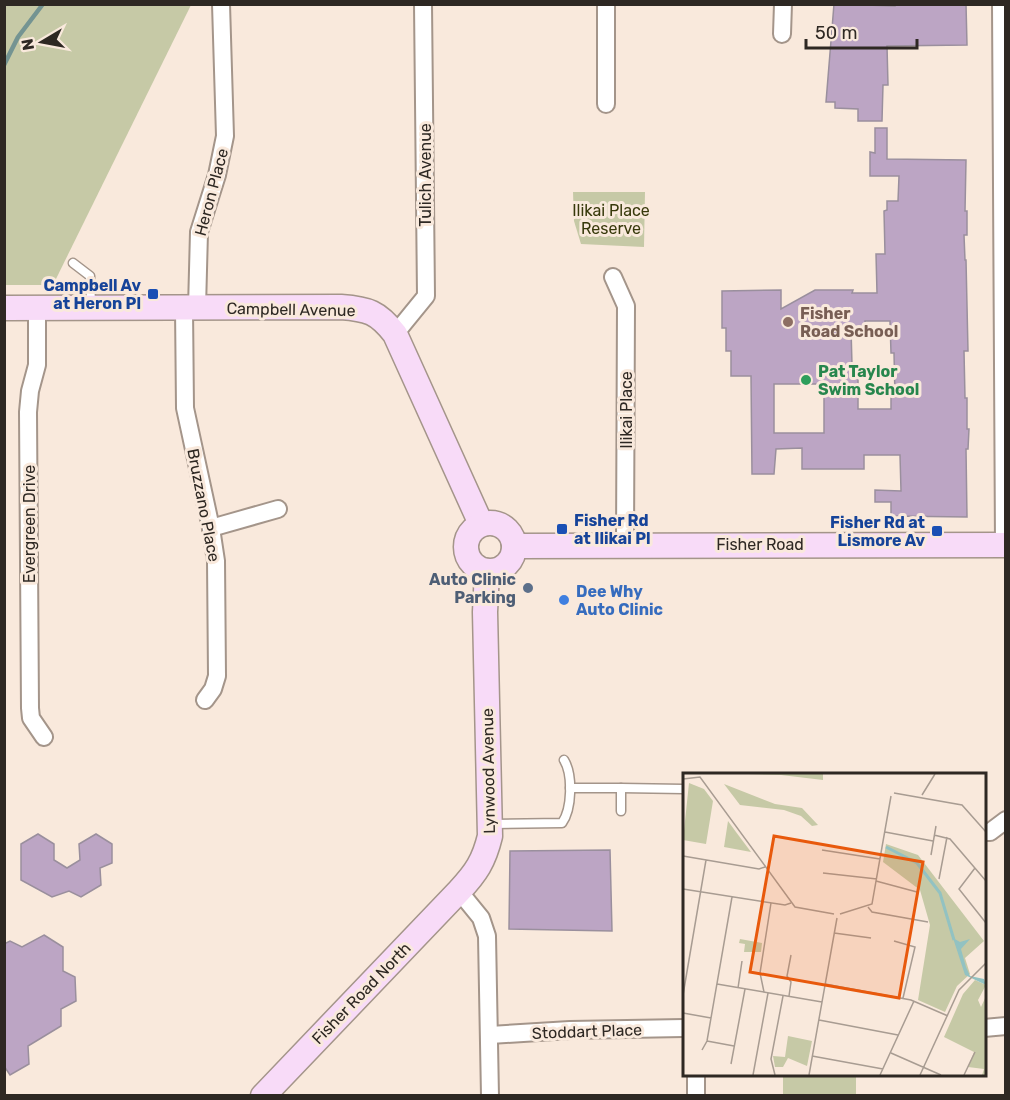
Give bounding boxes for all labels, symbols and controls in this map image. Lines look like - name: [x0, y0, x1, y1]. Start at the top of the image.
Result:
- north arrow: [12, 12, 72, 72]
- scale bar: [806, 12, 917, 50]
- text: 50 m: [815, 22, 858, 44]
- text: N: [17, 37, 38, 52]
- street label: Tulich Avenue: [416, 123, 435, 227]
- street label: Heron Place: [191, 146, 232, 238]
- park label: Ilikai Place Reserve: [572, 201, 650, 238]
- place label: Campbell Av at Heron Pl: [43, 276, 141, 313]
- marker: Campbell Av at Heron Pl: [146, 287, 160, 301]
- street label: Campbell Avenue: [226, 299, 356, 320]
- place label: Fisher Road School: [800, 304, 898, 341]
- marker: Fisher Road School: [781, 315, 795, 329]
- place label: Pat Taylor Swim School: [818, 362, 919, 399]
- street label: Ilikai Place: [617, 371, 636, 449]
- marker: Pat Taylor Swim School: [799, 373, 813, 387]
- street label: Bruzzano Place: [183, 447, 224, 563]
- street label: Evergreen Drive: [20, 465, 39, 583]
- place label: Fisher Rd at Ilikai Pl: [574, 511, 651, 548]
- place label: Fisher Rd at Lismore Av: [830, 513, 926, 550]
- marker: Fisher Rd at Ilikai Pl: [555, 522, 569, 536]
- marker: Fisher Rd at Lismore Av: [930, 524, 944, 538]
- street label: Fisher Road: [716, 535, 804, 554]
- place label: Auto Clinic Parking: [429, 570, 516, 607]
- marker: Auto Clinic Parking: [521, 581, 535, 595]
- place label: Dee Why Auto Clinic: [576, 582, 663, 619]
- marker: Dee Why Auto Clinic: [557, 593, 571, 607]
- street label: Lynwood Avenue: [478, 708, 499, 834]
- inset map: [683, 773, 986, 1076]
- street label: Fisher Road North: [308, 939, 415, 1048]
- street label: Stoddart Place: [532, 1020, 643, 1043]

